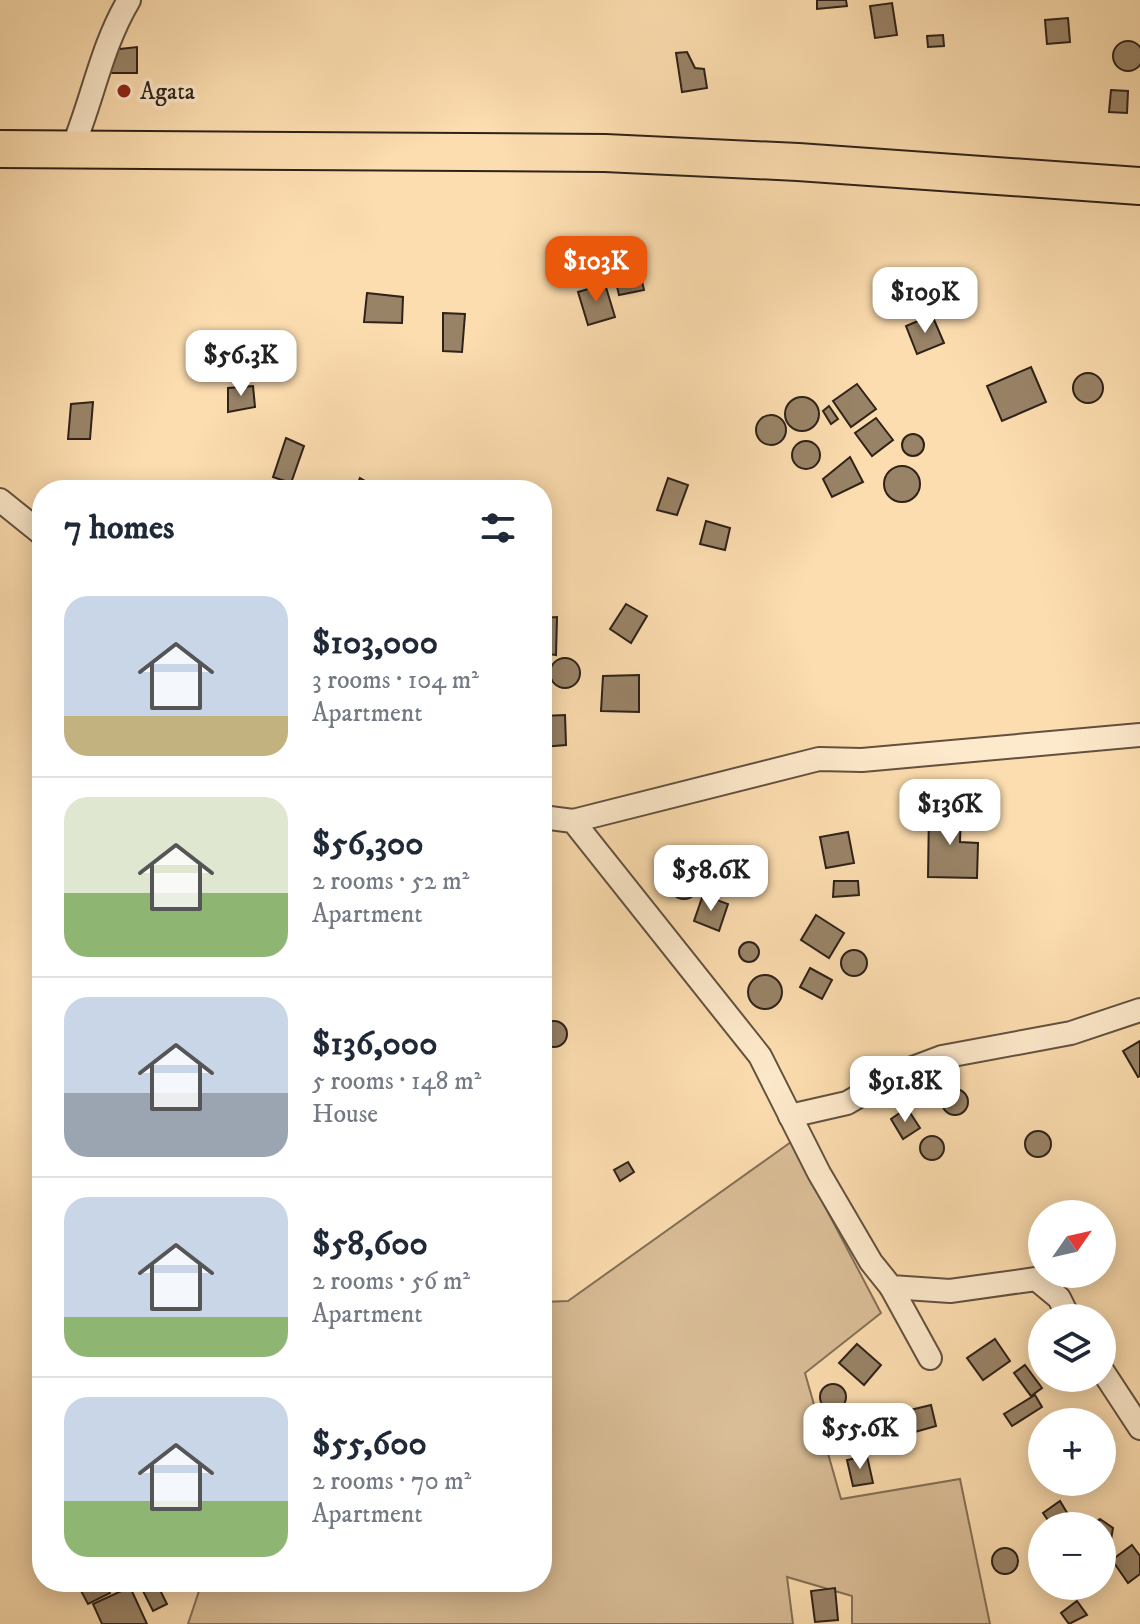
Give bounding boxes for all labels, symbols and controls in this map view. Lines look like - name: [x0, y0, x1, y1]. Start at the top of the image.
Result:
- place label: Agata: [140, 77, 196, 107]
- marker: Agata: [115, 82, 133, 100]
- pin: $103K: [540, 236, 652, 304]
- text: $103K: [563, 245, 629, 278]
- pin: $109K: [869, 267, 981, 335]
- text: $109K: [891, 276, 959, 309]
- pin: $56.3K: [176, 330, 306, 398]
- text: $56.3K: [204, 339, 278, 372]
- icon: filters: [476, 506, 520, 550]
- text: 7 homes: [64, 507, 174, 549]
- text: $103,000: [312, 622, 438, 664]
- icon: home: [128, 628, 224, 724]
- text: 3 rooms · 104 m²: [312, 664, 479, 697]
- text: Apartment: [312, 697, 423, 730]
- pin: $136K: [894, 779, 1006, 847]
- text: $136K: [917, 788, 983, 821]
- text: $56,300: [312, 823, 424, 865]
- icon: home: [128, 829, 224, 925]
- pin: $58.6K: [646, 845, 776, 913]
- text: $58.6K: [672, 854, 750, 887]
- text: 2 rooms · 52 m²: [312, 865, 469, 898]
- text: Apartment: [312, 898, 423, 931]
- text: $136,000: [312, 1023, 437, 1065]
- icon: home: [128, 1029, 224, 1125]
- pin: $91.8K: [840, 1056, 970, 1124]
- text: 5 rooms · 148 m²: [312, 1065, 481, 1098]
- text: $91.8K: [868, 1065, 942, 1098]
- text: House: [312, 1098, 378, 1131]
- north arrow: [1028, 1200, 1116, 1288]
- map controls: [1028, 1200, 1116, 1600]
- text: $58,600: [312, 1223, 428, 1265]
- icon: home: [128, 1229, 224, 1325]
- text: 2 rooms · 56 m²: [312, 1265, 470, 1298]
- text: Apartment: [312, 1298, 423, 1331]
- button: layers: [1028, 1304, 1116, 1392]
- pin: $55.6K: [795, 1403, 925, 1471]
- button: +: [1028, 1408, 1116, 1496]
- text: $55.6K: [821, 1412, 899, 1445]
- text: $55,600: [312, 1423, 427, 1465]
- icon: home: [128, 1429, 224, 1525]
- text: 2 rooms · 70 m²: [312, 1465, 471, 1498]
- text: Apartment: [312, 1498, 423, 1531]
- button: −: [1028, 1512, 1116, 1600]

